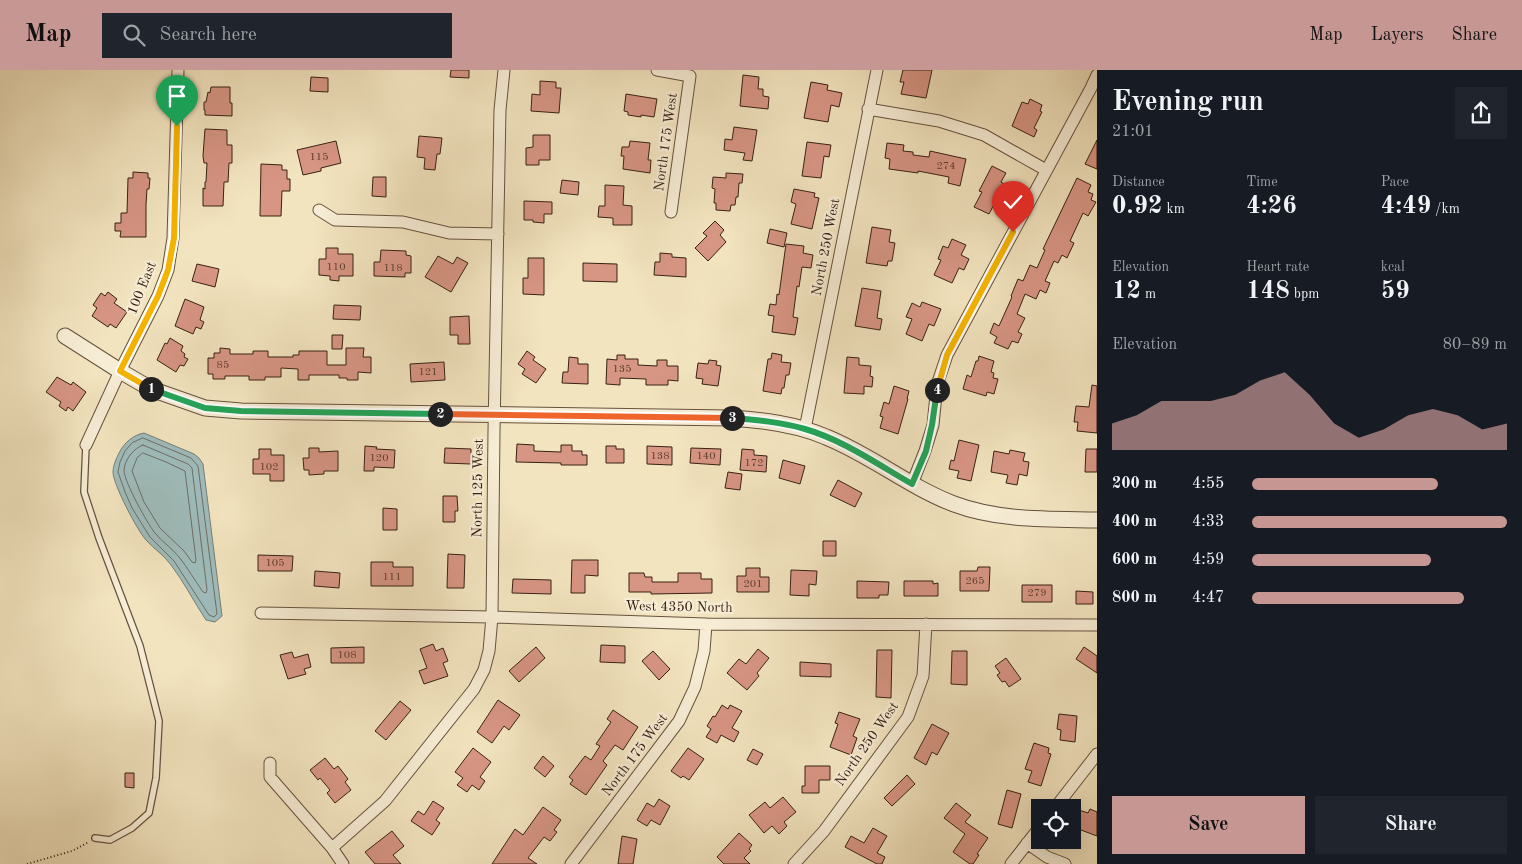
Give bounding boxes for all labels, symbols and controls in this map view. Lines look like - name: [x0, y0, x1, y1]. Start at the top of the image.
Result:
- search box: [102, 13, 452, 58]
- icon: search: [120, 21, 148, 49]
- text: Map: [25, 23, 72, 47]
- text: Search here: [160, 26, 257, 45]
- text: Map: [1309, 26, 1343, 44]
- text: Layers: [1371, 26, 1423, 44]
- text: Share: [1451, 26, 1497, 44]
- pin: [156, 75, 198, 126]
- icon: arrive: [163, 82, 191, 110]
- button: share: [1455, 87, 1507, 139]
- text: Evening run: [1112, 89, 1264, 117]
- street label: North 175 West: [652, 92, 680, 192]
- text: 21:01: [1112, 124, 1154, 140]
- house number: 115: [309, 152, 329, 163]
- house number: 274: [936, 161, 956, 172]
- text: Distance: [1112, 175, 1165, 189]
- text: Time: [1246, 175, 1278, 189]
- text: Pace: [1381, 175, 1409, 189]
- pin: [992, 181, 1034, 232]
- icon: check: [999, 188, 1027, 216]
- text: 0.92: [1112, 194, 1163, 219]
- text: 4:26: [1246, 194, 1297, 219]
- text: 4:49: [1381, 194, 1431, 219]
- street label: North 250 West: [810, 197, 842, 297]
- text: km: [1163, 202, 1185, 216]
- text: /km: [1431, 202, 1460, 216]
- street label: 100 East: [125, 259, 159, 317]
- text: Elevation: [1112, 260, 1169, 274]
- text: Heart rate: [1246, 260, 1309, 274]
- text: kcal: [1381, 260, 1405, 274]
- house number: 110: [326, 262, 346, 273]
- house number: 118: [383, 263, 403, 274]
- text: 12: [1112, 279, 1141, 304]
- text: 148: [1246, 279, 1290, 304]
- text: 59: [1381, 279, 1410, 304]
- text: m: [1141, 287, 1156, 301]
- text: bpm: [1290, 287, 1319, 301]
- text: Elevation: [1112, 337, 1177, 353]
- text: 80–89 m: [1443, 337, 1507, 353]
- house number: 85: [217, 360, 229, 371]
- house number: 135: [612, 364, 632, 375]
- house number: 121: [418, 367, 438, 378]
- pin: 1: [138, 376, 164, 402]
- pin: 4: [924, 378, 950, 402]
- text: 1: [147, 382, 156, 396]
- text: 4: [933, 383, 942, 397]
- pin: 2: [428, 402, 452, 426]
- pin: 3: [720, 406, 744, 430]
- text: 2: [436, 407, 445, 421]
- text: 3: [728, 411, 737, 425]
- street label: North 125 West: [470, 438, 486, 538]
- house number: 138: [650, 451, 670, 462]
- house number: 140: [696, 451, 716, 462]
- house number: 120: [369, 453, 389, 464]
- house number: 172: [744, 458, 764, 469]
- house number: 102: [259, 462, 279, 473]
- text: 200 m: [1112, 476, 1157, 492]
- text: 4:55: [1192, 476, 1224, 492]
- text: 400 m: [1112, 514, 1157, 530]
- text: 4:33: [1192, 514, 1224, 530]
- text: 600 m: [1112, 552, 1157, 568]
- text: 4:59: [1192, 552, 1224, 568]
- house number: 105: [265, 558, 285, 569]
- house number: 111: [382, 572, 402, 583]
- house number: 265: [965, 576, 985, 587]
- house number: 201: [743, 579, 763, 590]
- house number: 279: [1027, 588, 1047, 599]
- text: 800 m: [1112, 590, 1157, 606]
- text: 4:47: [1192, 590, 1224, 606]
- street label: West 4350 North: [625, 599, 733, 615]
- house number: 108: [337, 650, 357, 661]
- street label: North 250 West: [833, 699, 901, 789]
- street label: North 175 West: [600, 711, 670, 799]
- button: Save: [1112, 796, 1305, 854]
- button: Share: [1315, 796, 1507, 854]
- map controls: [1031, 799, 1081, 849]
- button: locate: [1031, 799, 1081, 849]

